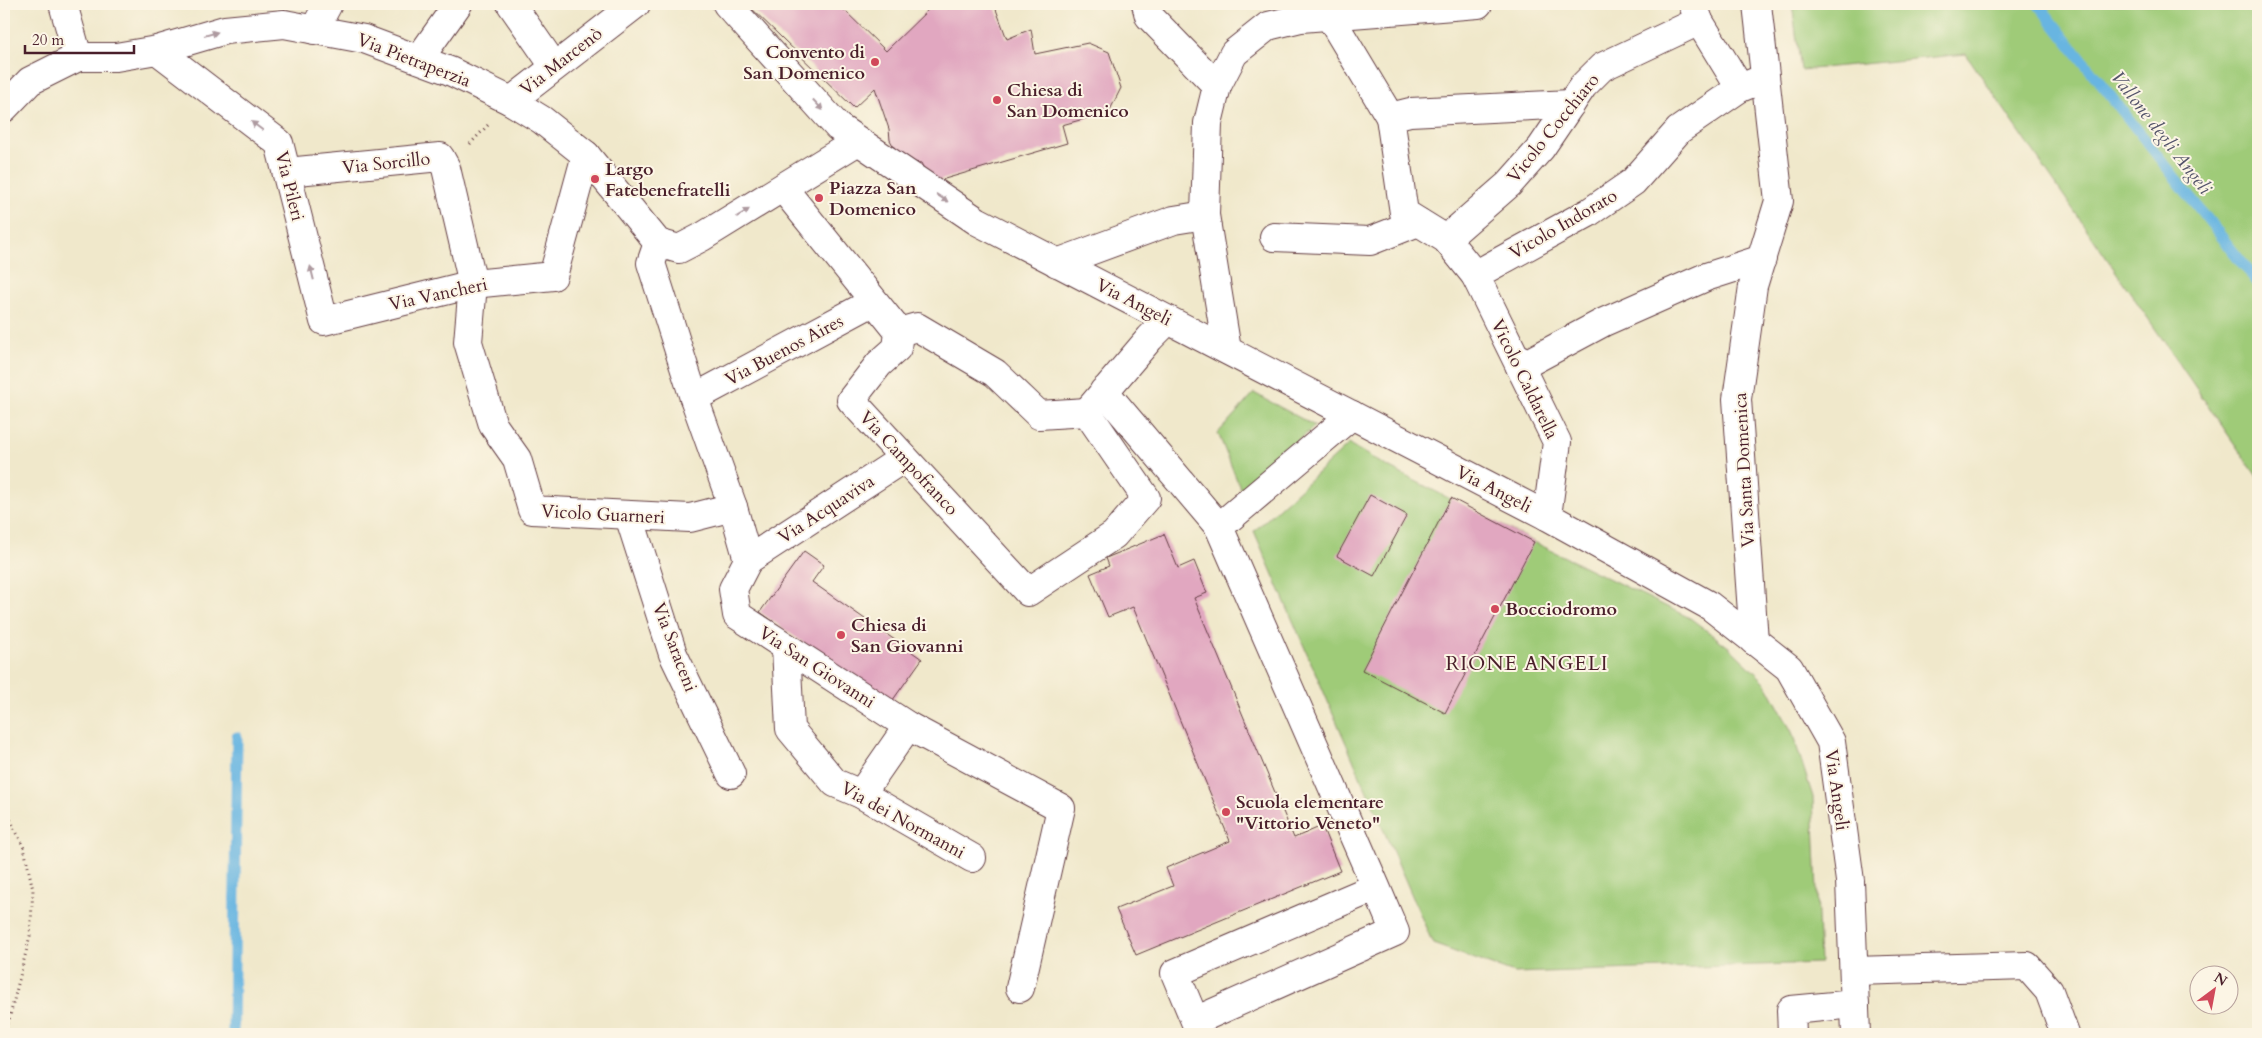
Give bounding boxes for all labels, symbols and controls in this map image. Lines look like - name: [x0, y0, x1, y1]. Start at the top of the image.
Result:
- street label: Via Marcenò: [515, 21, 608, 102]
- scale bar: [25, 22, 134, 54]
- street label: Via Pietraperzia: [353, 27, 475, 94]
- one-way arrow: [204, 29, 219, 37]
- text: 20 m: [32, 30, 64, 50]
- place label: Convento di San Domenico: [743, 40, 865, 86]
- marker: Convento di San Domenico: [869, 56, 881, 68]
- water label: Vallone degli Angeli: [2105, 65, 2218, 201]
- street label: Vicolo Cocchiaro: [1501, 68, 1606, 188]
- place label: Chiesa di San Domenico: [1007, 78, 1129, 124]
- marker: Chiesa di San Domenico: [991, 94, 1003, 106]
- one-way arrow: [812, 99, 824, 111]
- one-way arrow: [250, 121, 264, 131]
- street label: Via Sorcillo: [341, 146, 432, 181]
- street label: Via Pileri: [269, 149, 310, 224]
- place label: Largo Fatebenefratelli: [605, 157, 731, 203]
- marker: Largo Fatebenefratelli: [589, 173, 601, 185]
- place label: Piazza San Domenico: [829, 176, 917, 222]
- street label: Vicolo Indorato: [1505, 183, 1622, 265]
- marker: Piazza San Domenico: [813, 192, 825, 204]
- one-way arrow: [935, 193, 948, 203]
- one-way arrow: [736, 208, 749, 218]
- one-way arrow: [308, 266, 316, 281]
- street label: Via Vancheri: [387, 272, 490, 317]
- street label: Via Angeli: [1092, 273, 1176, 332]
- street label: Via Buenos Aires: [721, 309, 848, 392]
- street label: Vicolo Caldarella: [1485, 315, 1564, 444]
- street label: Via Santa Domenica: [1728, 392, 1761, 548]
- street label: Via Campofranco: [853, 405, 964, 521]
- street label: Via Angeli: [1452, 460, 1536, 519]
- street label: Via Acquaviva: [773, 469, 879, 550]
- street label: Vicolo Guarneri: [540, 499, 665, 530]
- place label: Bocciodromo: [1505, 597, 1617, 622]
- street label: Via Saraceni: [646, 599, 703, 695]
- marker: Bocciodromo: [1489, 603, 1501, 615]
- place label: Chiesa di San Giovanni: [851, 613, 964, 659]
- street label: Via San Giovanni: [754, 620, 880, 714]
- marker: Chiesa di San Giovanni: [835, 629, 847, 641]
- district label: RIONE ANGELI: [1445, 650, 1609, 677]
- street label: Via Angeli: [1818, 748, 1855, 832]
- street label: Via dei Normanni: [836, 776, 969, 865]
- place label: Scuola elementare "Vittorio Veneto": [1236, 790, 1384, 836]
- marker: Scuola elementare "Vittorio Veneto": [1220, 806, 1232, 818]
- north arrow: [2190, 966, 2240, 1016]
- text: N: [2210, 968, 2231, 991]

